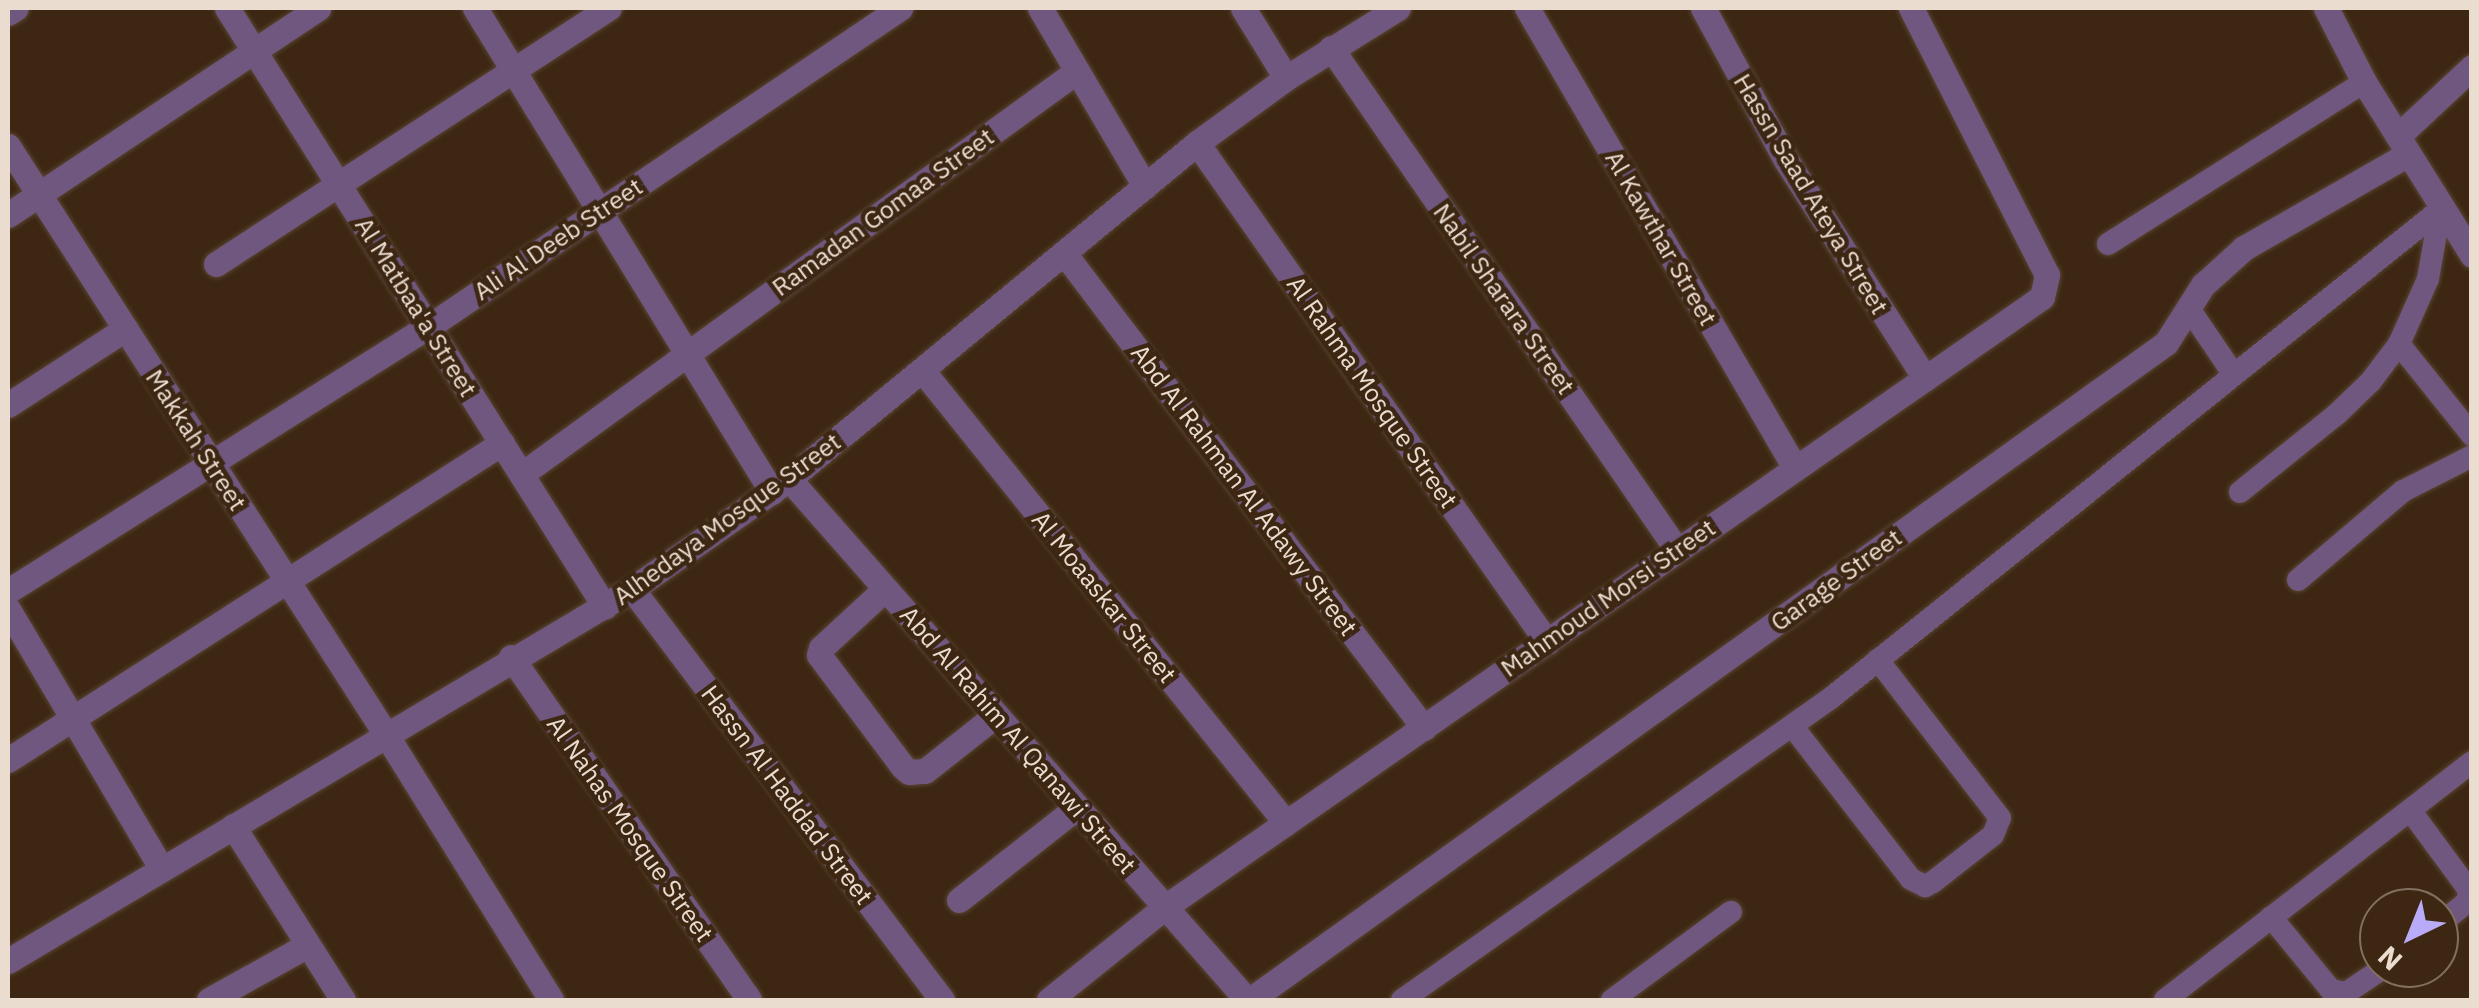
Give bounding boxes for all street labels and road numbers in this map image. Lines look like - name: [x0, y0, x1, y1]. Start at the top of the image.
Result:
- street label: Hassn Saad Ateya Street: [1727, 68, 1895, 320]
- street label: Ramadan Gomaa Street: [766, 122, 1000, 302]
- street label: Al Kawthar Street: [1599, 145, 1723, 331]
- street label: Ali Al Deeb Street: [468, 172, 648, 306]
- street label: Nabil Sharara Street: [1427, 198, 1581, 400]
- street label: Al Matbaa'a Street: [349, 212, 483, 402]
- street label: Al Rahma Mosque Street: [1280, 270, 1464, 514]
- street label: Abd Al Rahman Al Adawy Street: [1125, 338, 1363, 642]
- street label: Makkah Street: [139, 364, 253, 516]
- street label: Alhedaya Mosque Street: [608, 427, 846, 611]
- street label: Al Moaaskar Street: [1026, 505, 1182, 689]
- street label: Mahmoud Morsi Street: [1495, 513, 1721, 683]
- street label: Garage Street: [1765, 522, 1907, 638]
- street label: Abd Al Rahim Al Qanawi Street: [894, 600, 1142, 880]
- street label: Hassn Al Haddad Street: [695, 680, 879, 910]
- street label: Al Nahas Mosque Street: [541, 710, 719, 948]

